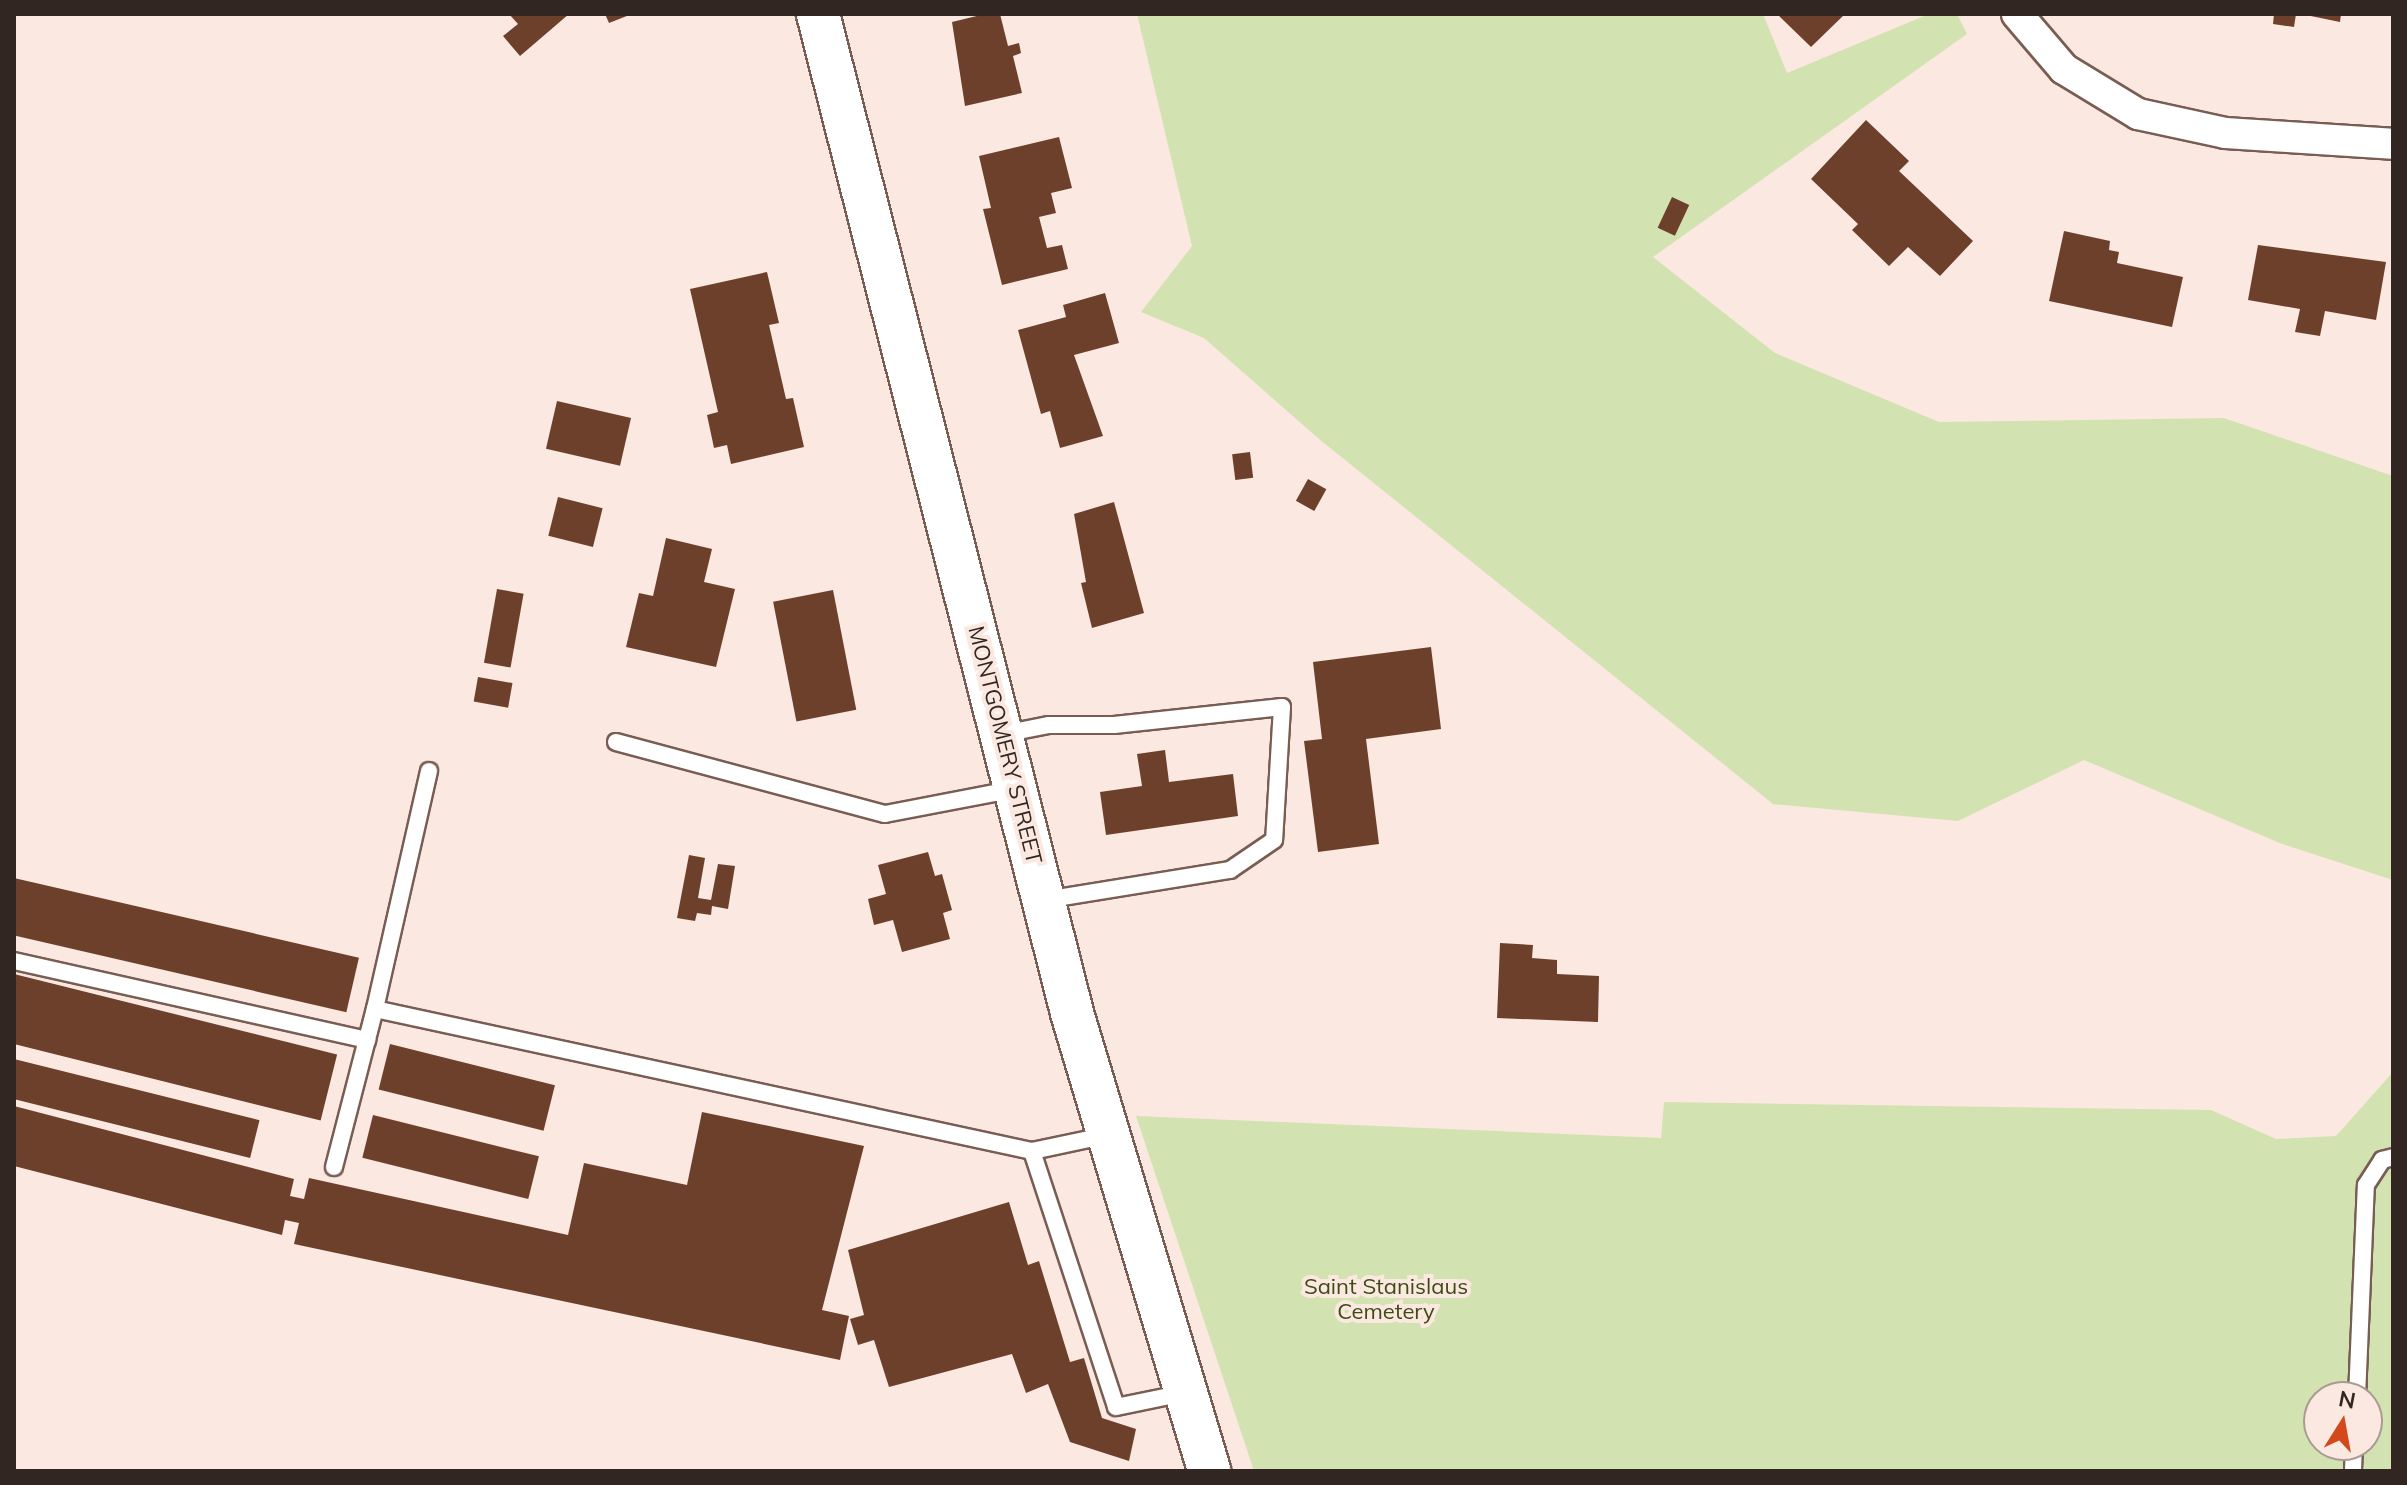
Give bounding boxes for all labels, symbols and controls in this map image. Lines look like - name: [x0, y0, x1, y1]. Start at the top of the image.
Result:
- street label: MONTGOMERY STREET: [963, 623, 1047, 867]
- park label: Saint Stanislaus Cemetery: [1304, 1273, 1468, 1324]
- north arrow: [2303, 1381, 2383, 1461]
- text: N: [2336, 1384, 2358, 1415]

